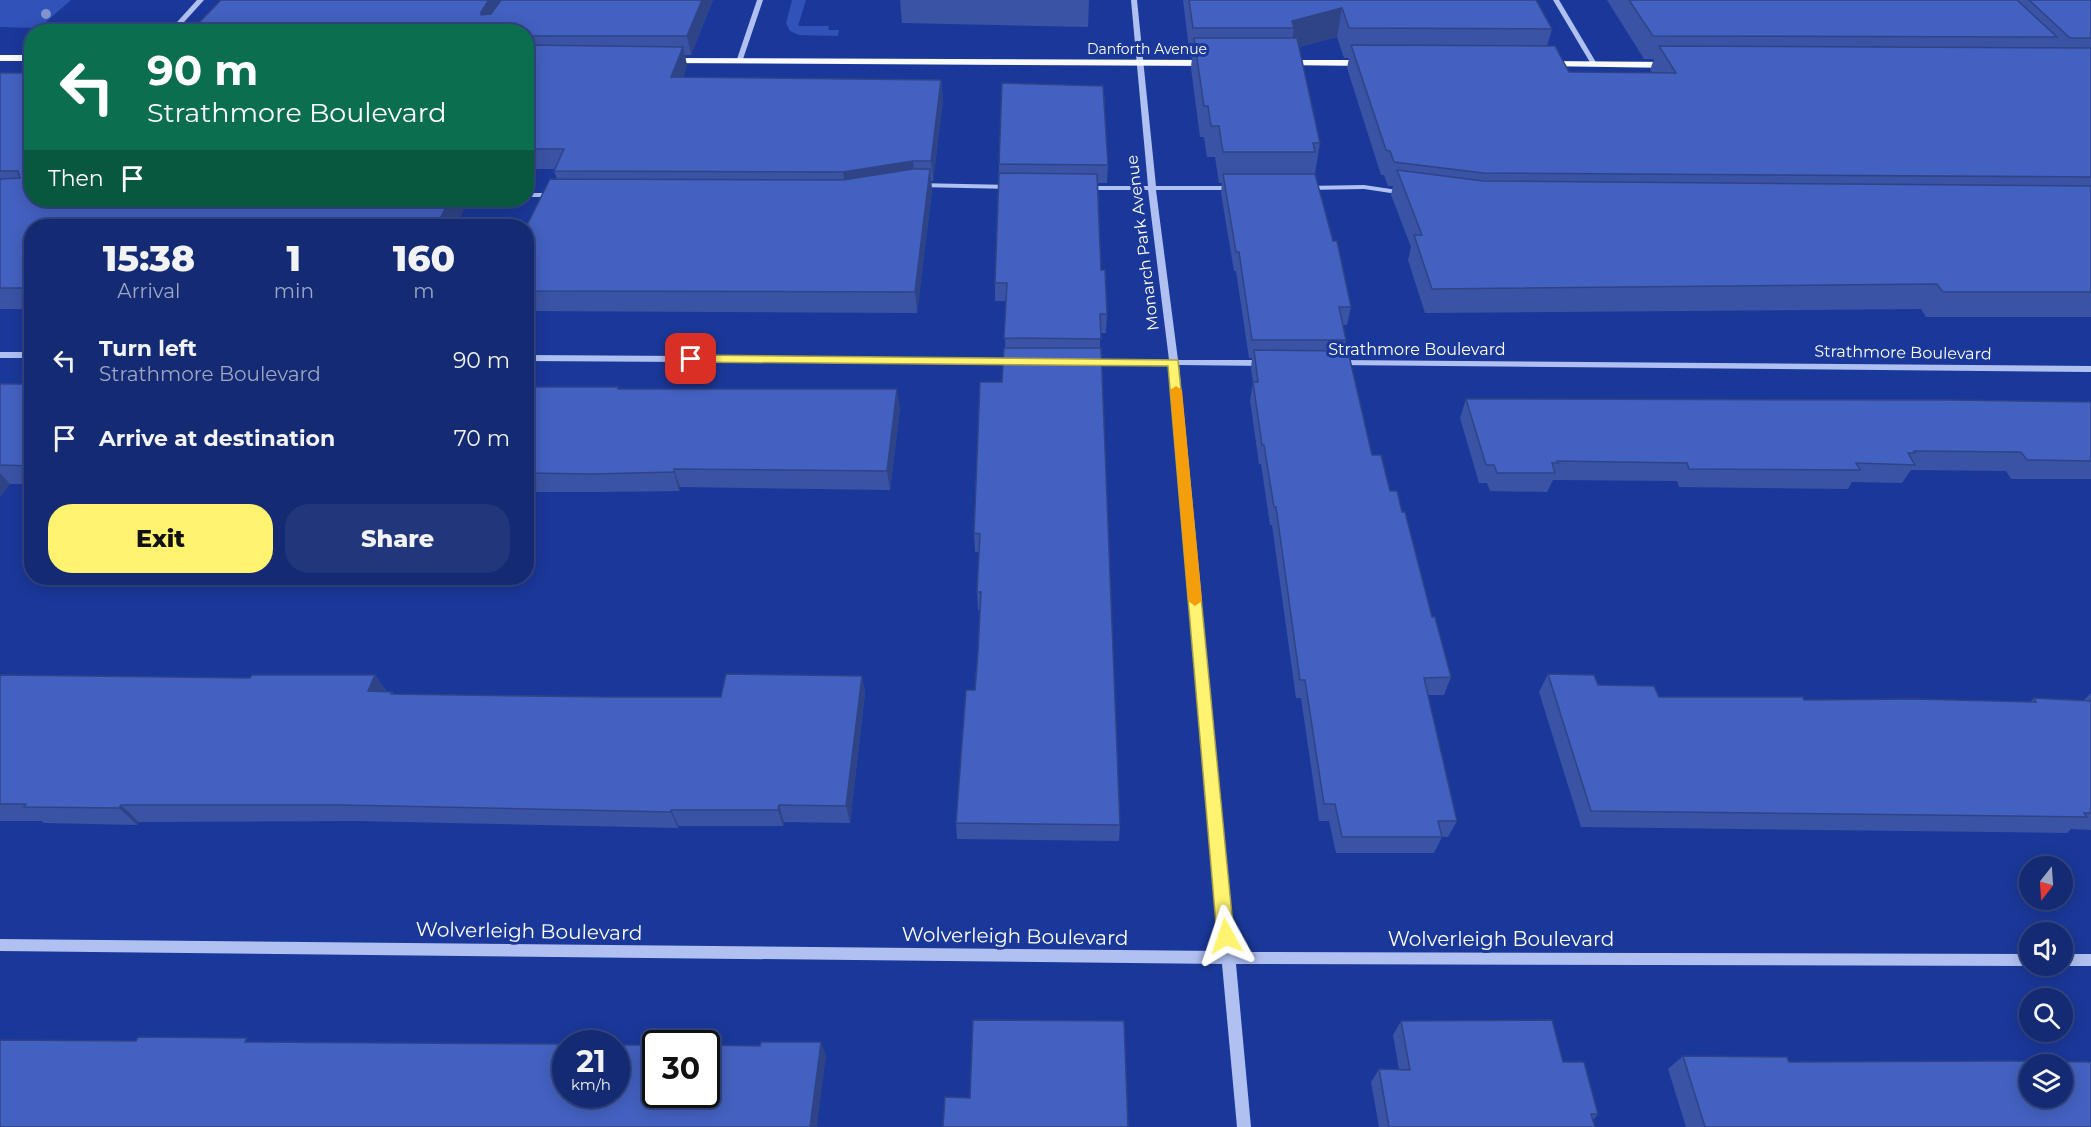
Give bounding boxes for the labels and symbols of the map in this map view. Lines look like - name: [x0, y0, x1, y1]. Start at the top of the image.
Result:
- street label: Danforth Avenue: [1087, 40, 1207, 58]
- street label: Monarch Park Avenue: [1122, 154, 1163, 332]
- pin: [665, 333, 716, 384]
- street label: Strathmore Boulevard: [1328, 340, 1506, 359]
- street label: Strathmore Boulevard: [1814, 341, 1992, 364]
- north arrow: [2019, 856, 2073, 910]
- position arrow: [1194, 904, 1258, 968]
- street label: Wolverleigh Boulevard: [415, 917, 643, 945]
- street label: Wolverleigh Boulevard: [901, 922, 1129, 950]
- street label: Wolverleigh Boulevard: [1388, 927, 1614, 951]
- speed limit sign: 30: [642, 1030, 720, 1108]

